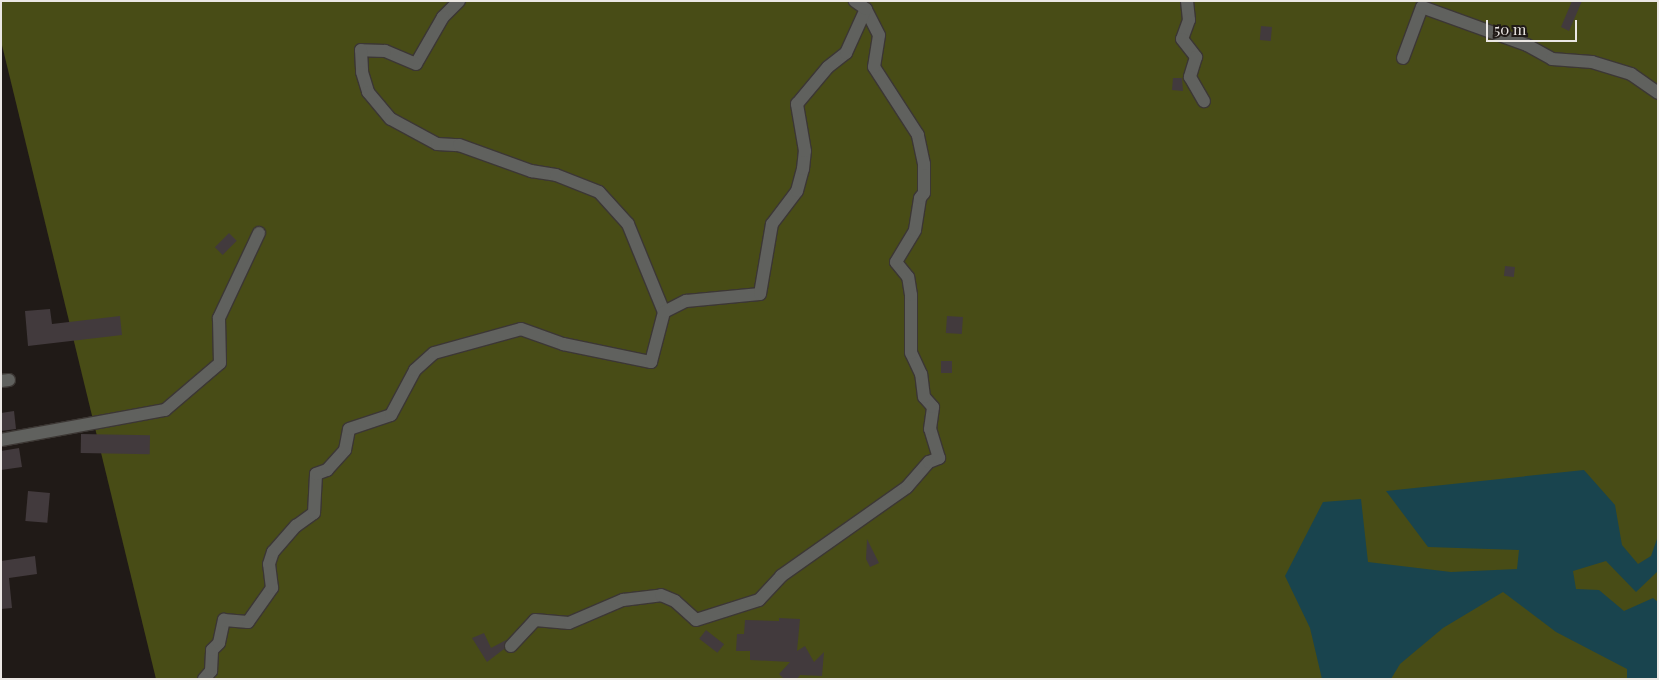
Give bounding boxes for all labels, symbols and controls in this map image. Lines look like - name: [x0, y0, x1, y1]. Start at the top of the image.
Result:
- scale bar: [1489, 10, 1580, 42]
- text: 50 m: [1494, 19, 1526, 39]

